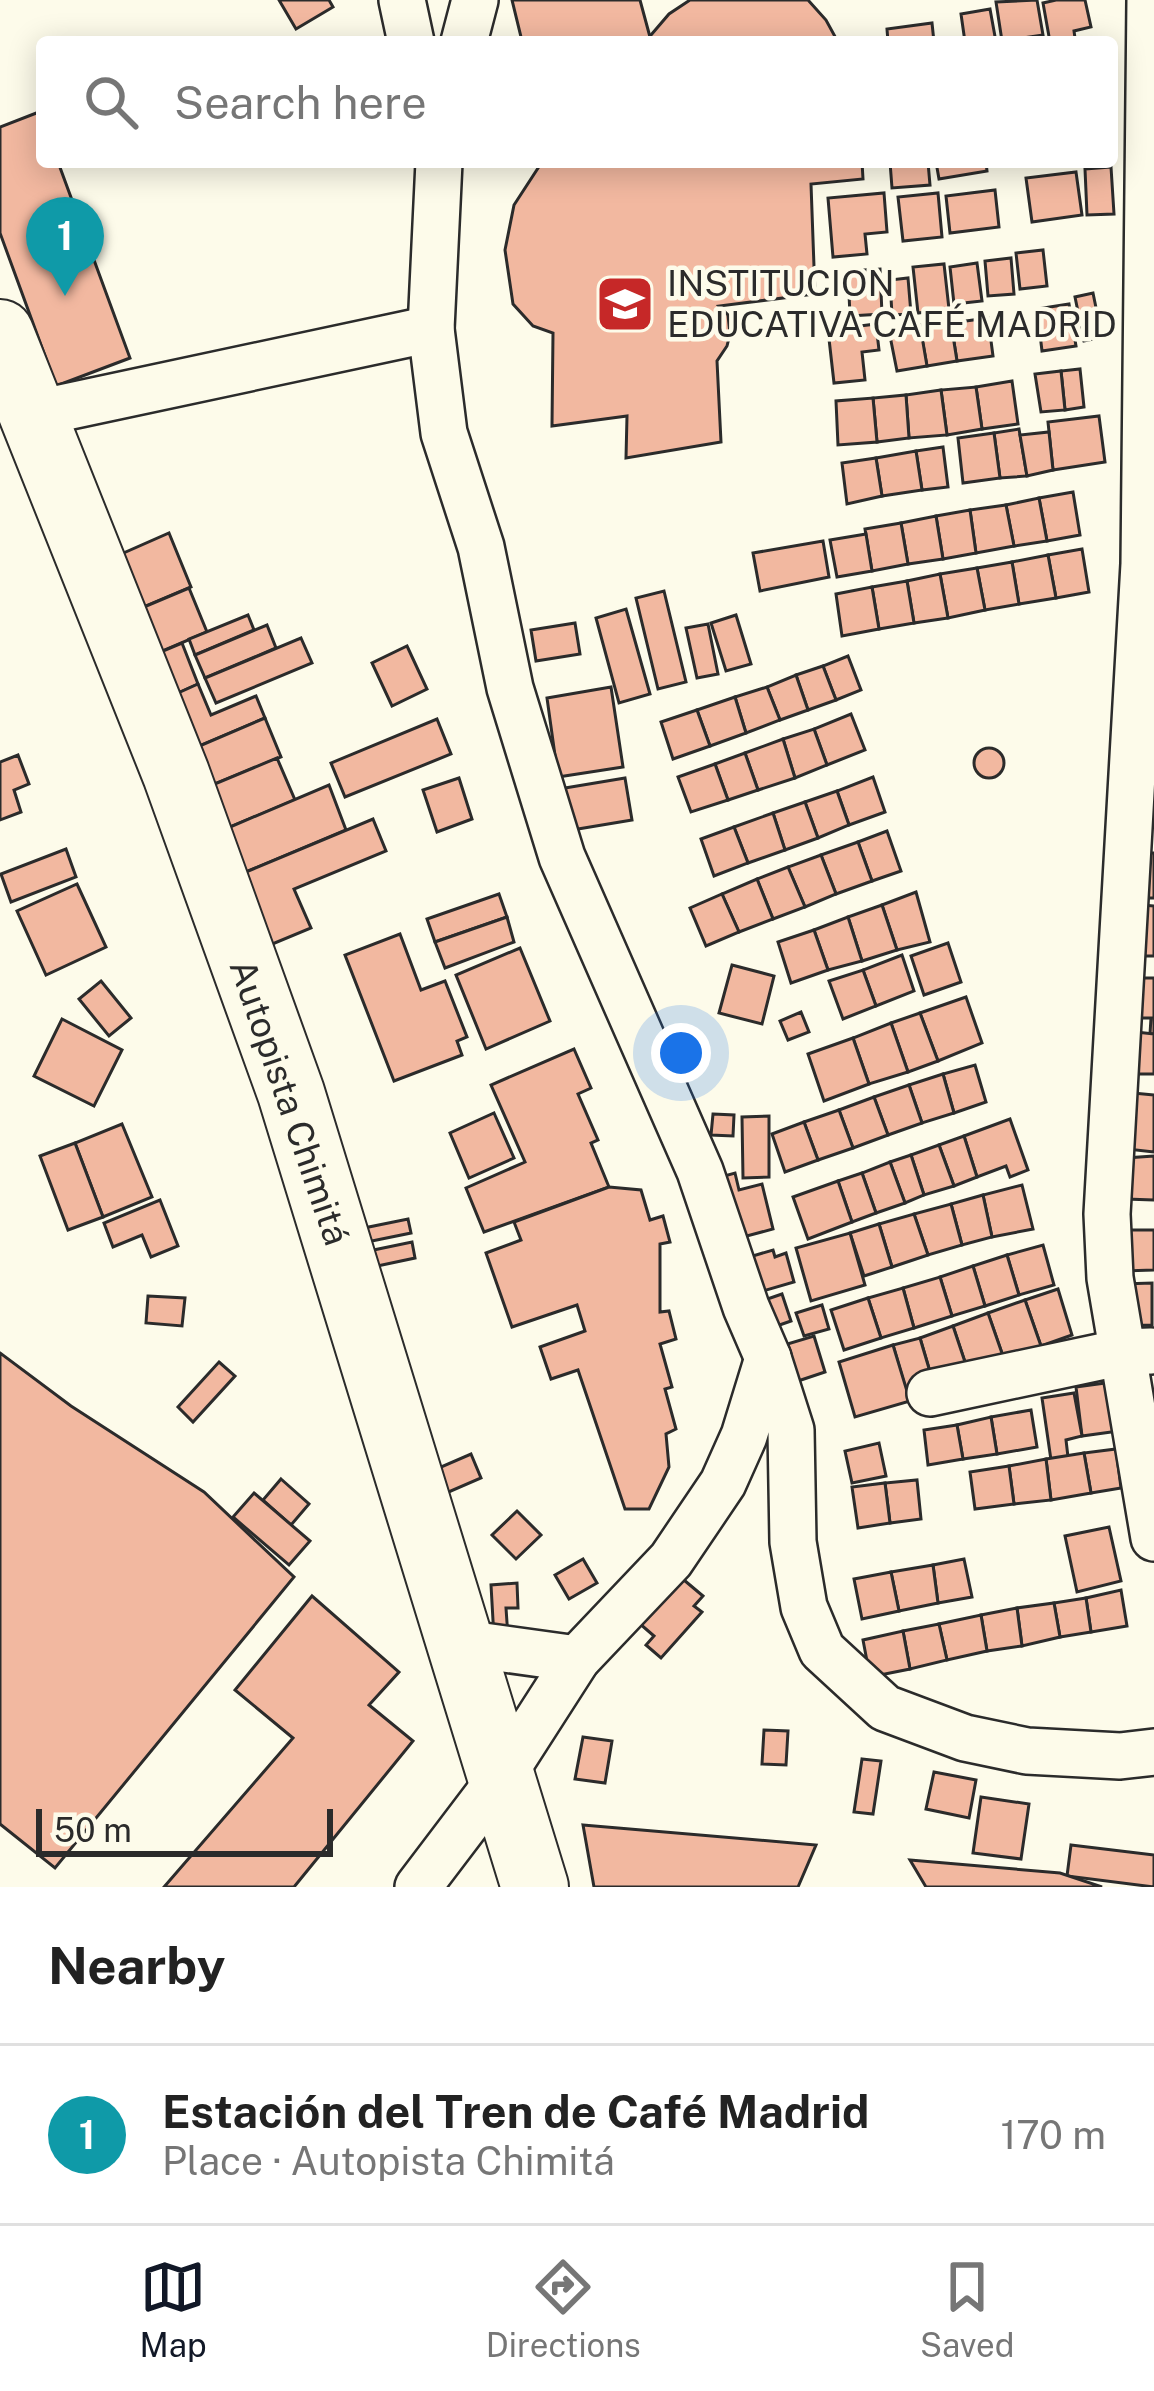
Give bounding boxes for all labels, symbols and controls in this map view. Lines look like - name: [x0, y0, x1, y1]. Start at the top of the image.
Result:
- search box: [36, 36, 1118, 168]
- icon: search: [78, 69, 144, 135]
- text: Search here: [174, 76, 427, 129]
- pin: 1: [26, 197, 104, 296]
- place label: INSTITUCION EDUCATIVA CAFÉ MADRID: [667, 262, 1117, 345]
- school or university icon: INSTITUCION EDUCATIVA CAFÉ MADRID: [594, 273, 656, 335]
- street label: Autopista Chimitá: [221, 954, 359, 1250]
- your location: [651, 1023, 711, 1083]
- scale bar: [36, 1803, 333, 1856]
- text: 50 m: [54, 1811, 132, 1849]
- text: Nearby: [48, 1936, 225, 1995]
- text: Estación del Tren de Café Madrid: [162, 2085, 869, 2138]
- text: 1: [79, 2112, 95, 2158]
- text: 170 m: [1000, 2112, 1106, 2158]
- text: Place · Autopista Chimitá: [162, 2138, 615, 2184]
- tab: Map: [140, 2254, 207, 2364]
- tab: Directions: [486, 2254, 641, 2364]
- tab: Saved: [920, 2254, 1014, 2364]

